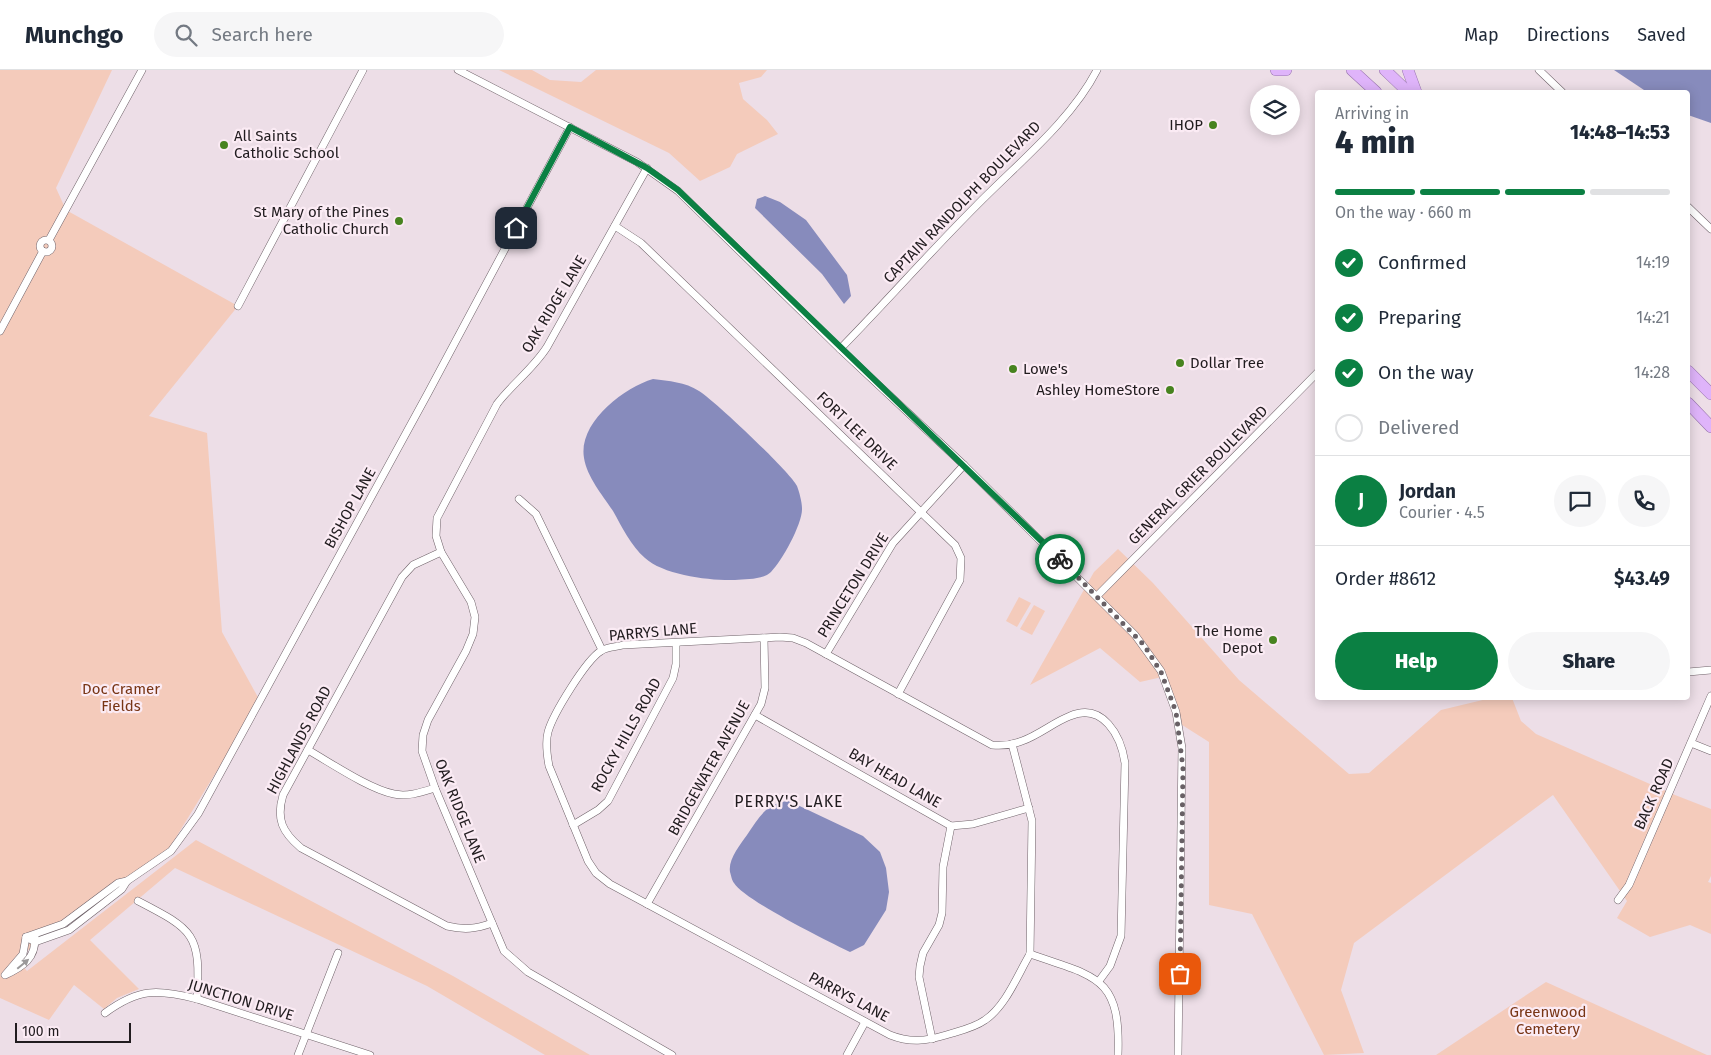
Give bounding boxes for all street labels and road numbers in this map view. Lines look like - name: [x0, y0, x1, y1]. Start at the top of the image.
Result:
- street label: CAPTAIN RANDOLPH BOULEVARD: [880, 117, 1044, 287]
- street label: OAK RIDGE LANE: [518, 252, 590, 356]
- street label: FORT LEE DRIVE: [813, 388, 901, 474]
- street label: GENERAL GRIER BOULEVARD: [1125, 402, 1271, 548]
- street label: BISHOP LANE: [320, 465, 380, 551]
- street label: PRINCETON DRIVE: [814, 529, 892, 641]
- street label: PARRYS LANE: [608, 619, 698, 645]
- street label: ROCKY HILLS ROAD: [587, 675, 665, 795]
- street label: HIGHLANDS ROAD: [263, 683, 335, 797]
- street label: BRIDGEWATER AVENUE: [664, 697, 754, 839]
- street label: BAY HEAD LANE: [846, 744, 944, 812]
- street label: OAK RIDGE LANE: [431, 756, 489, 866]
- street label: BACK ROAD: [1630, 756, 1678, 832]
- street label: PARRYS LANE: [806, 968, 892, 1026]
- street label: JUNCTION DRIVE: [186, 975, 296, 1025]

